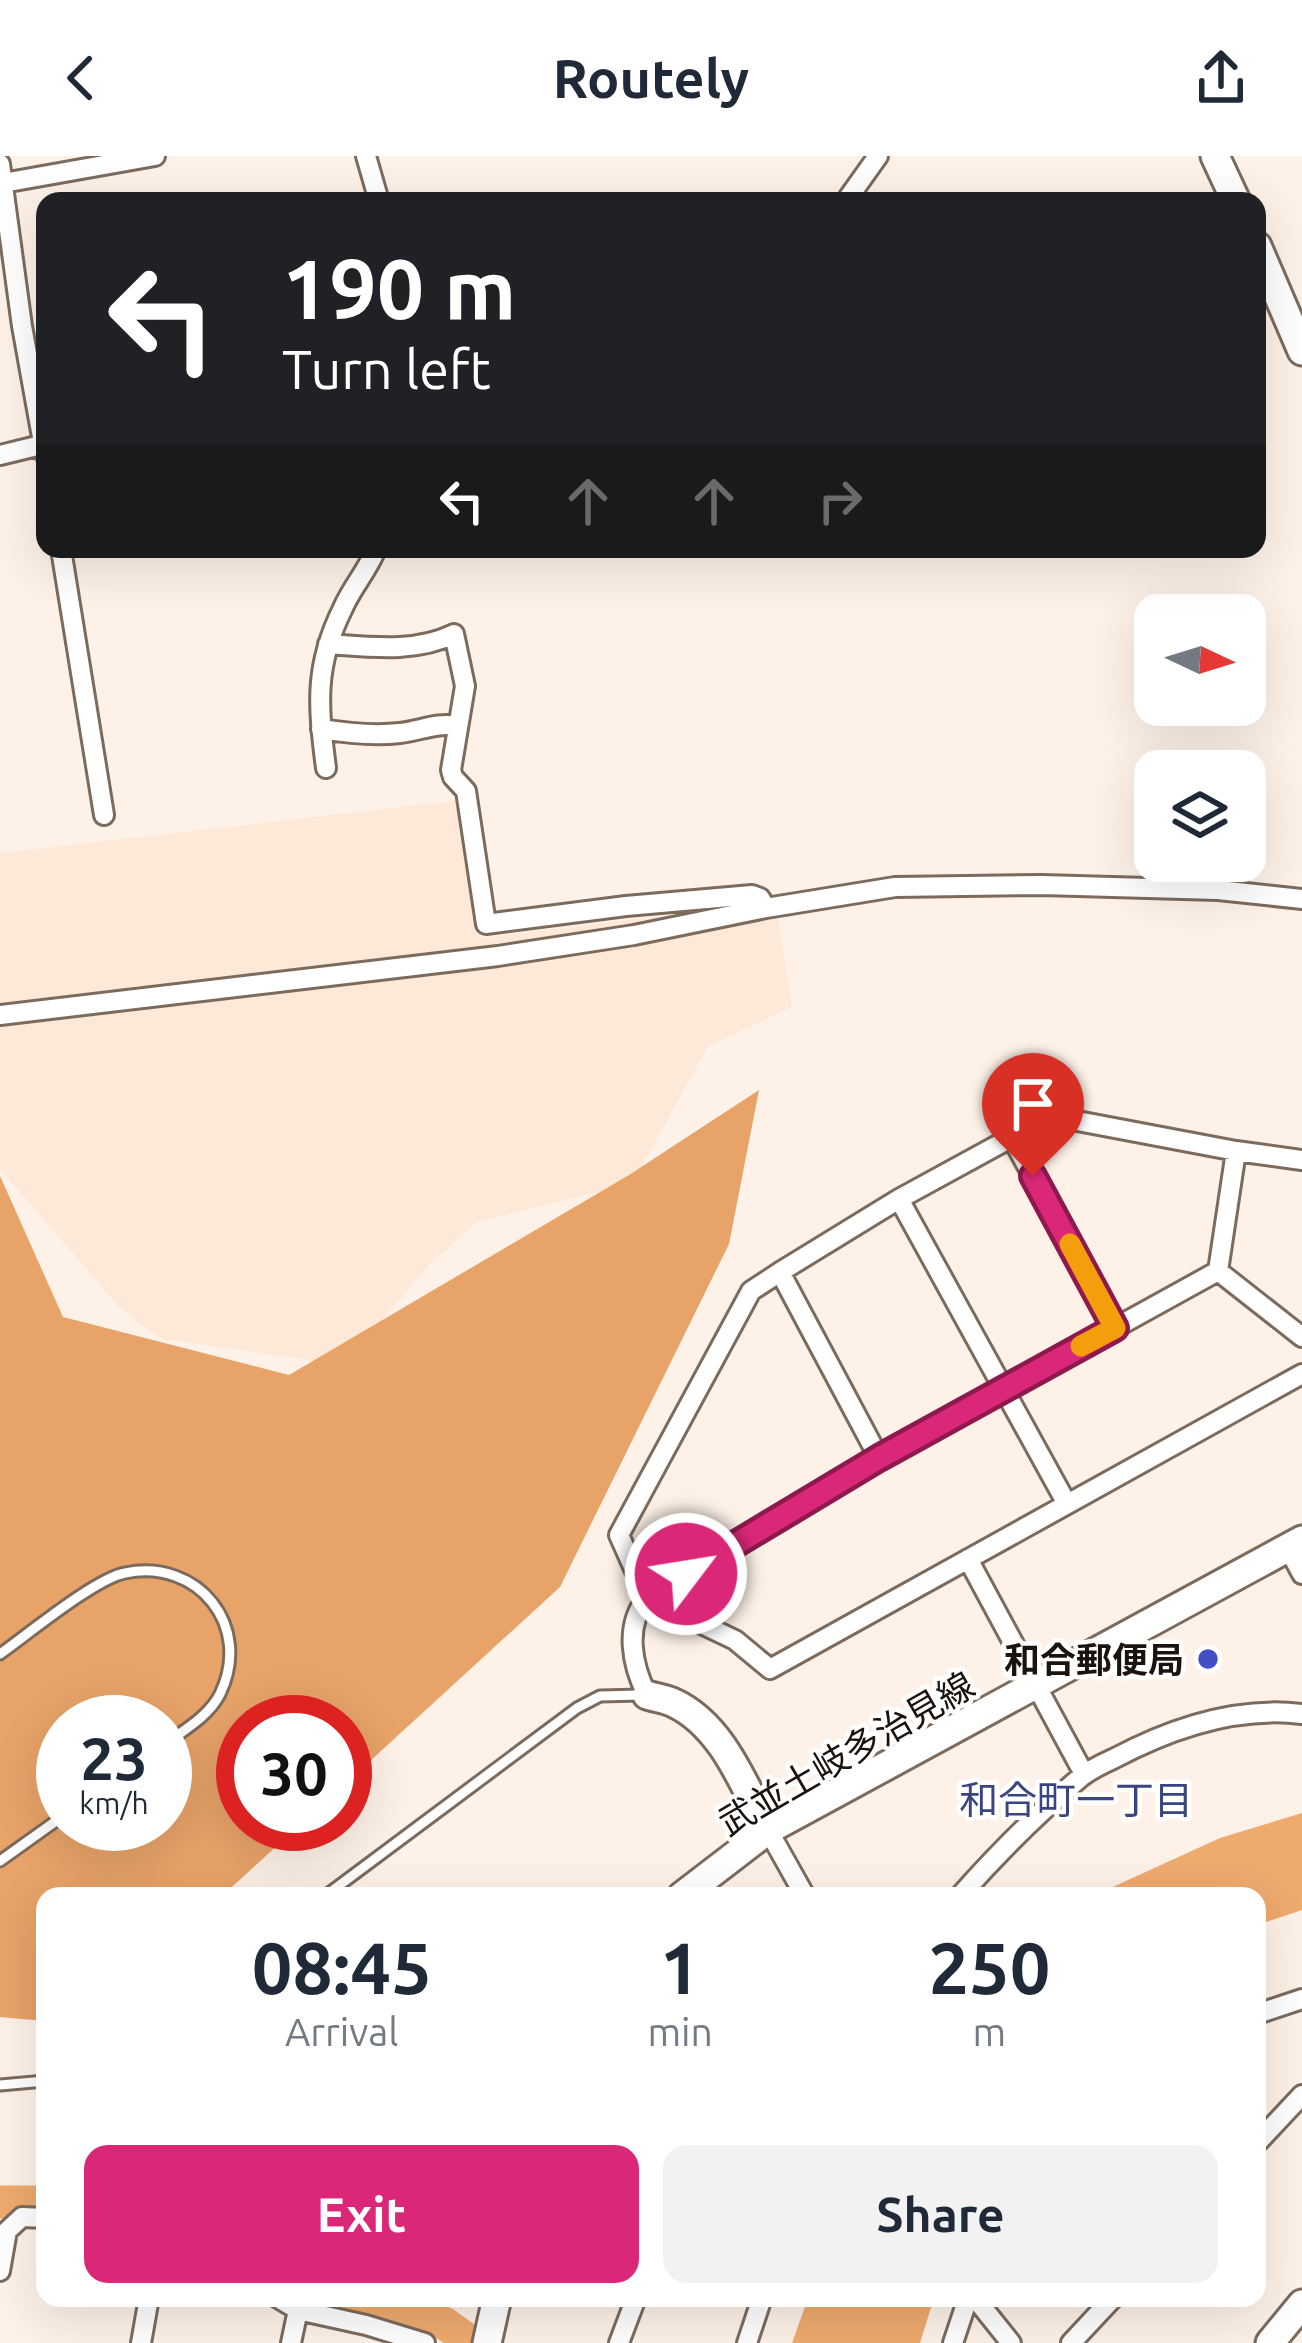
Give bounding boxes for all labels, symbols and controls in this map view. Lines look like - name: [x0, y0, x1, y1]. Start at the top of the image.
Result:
- icon: back: [48, 45, 114, 111]
- icon: share: [1188, 45, 1254, 111]
- text: Routely: [553, 48, 749, 108]
- icon: left: [84, 240, 240, 396]
- text: 190 m: [282, 241, 516, 335]
- text: Turn left: [282, 339, 491, 399]
- icon: left: [429, 468, 495, 534]
- icon: ahead: [555, 468, 621, 534]
- icon: ahead: [681, 468, 747, 534]
- icon: right: [807, 468, 873, 534]
- north arrow: [1134, 594, 1266, 726]
- map controls: [1134, 594, 1266, 882]
- button: layers: [1134, 750, 1266, 882]
- pin: [982, 1053, 1084, 1176]
- icon: arrive: [1000, 1071, 1066, 1137]
- position arrow: [623, 1511, 749, 1637]
- place label: 和合郵便局: [1004, 1639, 1184, 1680]
- marker: 和合郵便局: [1195, 1646, 1221, 1672]
- street label: 武並土岐多治見線: [711, 1663, 981, 1843]
- speed limit sign: 30: [216, 1695, 372, 1851]
- text: 23: [80, 1724, 148, 1791]
- district label: 和合町一丁目: [959, 1778, 1193, 1821]
- text: km/h: [79, 1786, 149, 1820]
- text: 08:45: [252, 1927, 432, 2008]
- text: 1: [660, 1927, 700, 2008]
- text: 250: [928, 1927, 1050, 2008]
- text: Arrival: [285, 2010, 399, 2053]
- text: min: [647, 2010, 713, 2053]
- text: m: [973, 2010, 1006, 2053]
- button: Exit: [84, 2145, 639, 2283]
- button: Share: [663, 2145, 1218, 2283]

